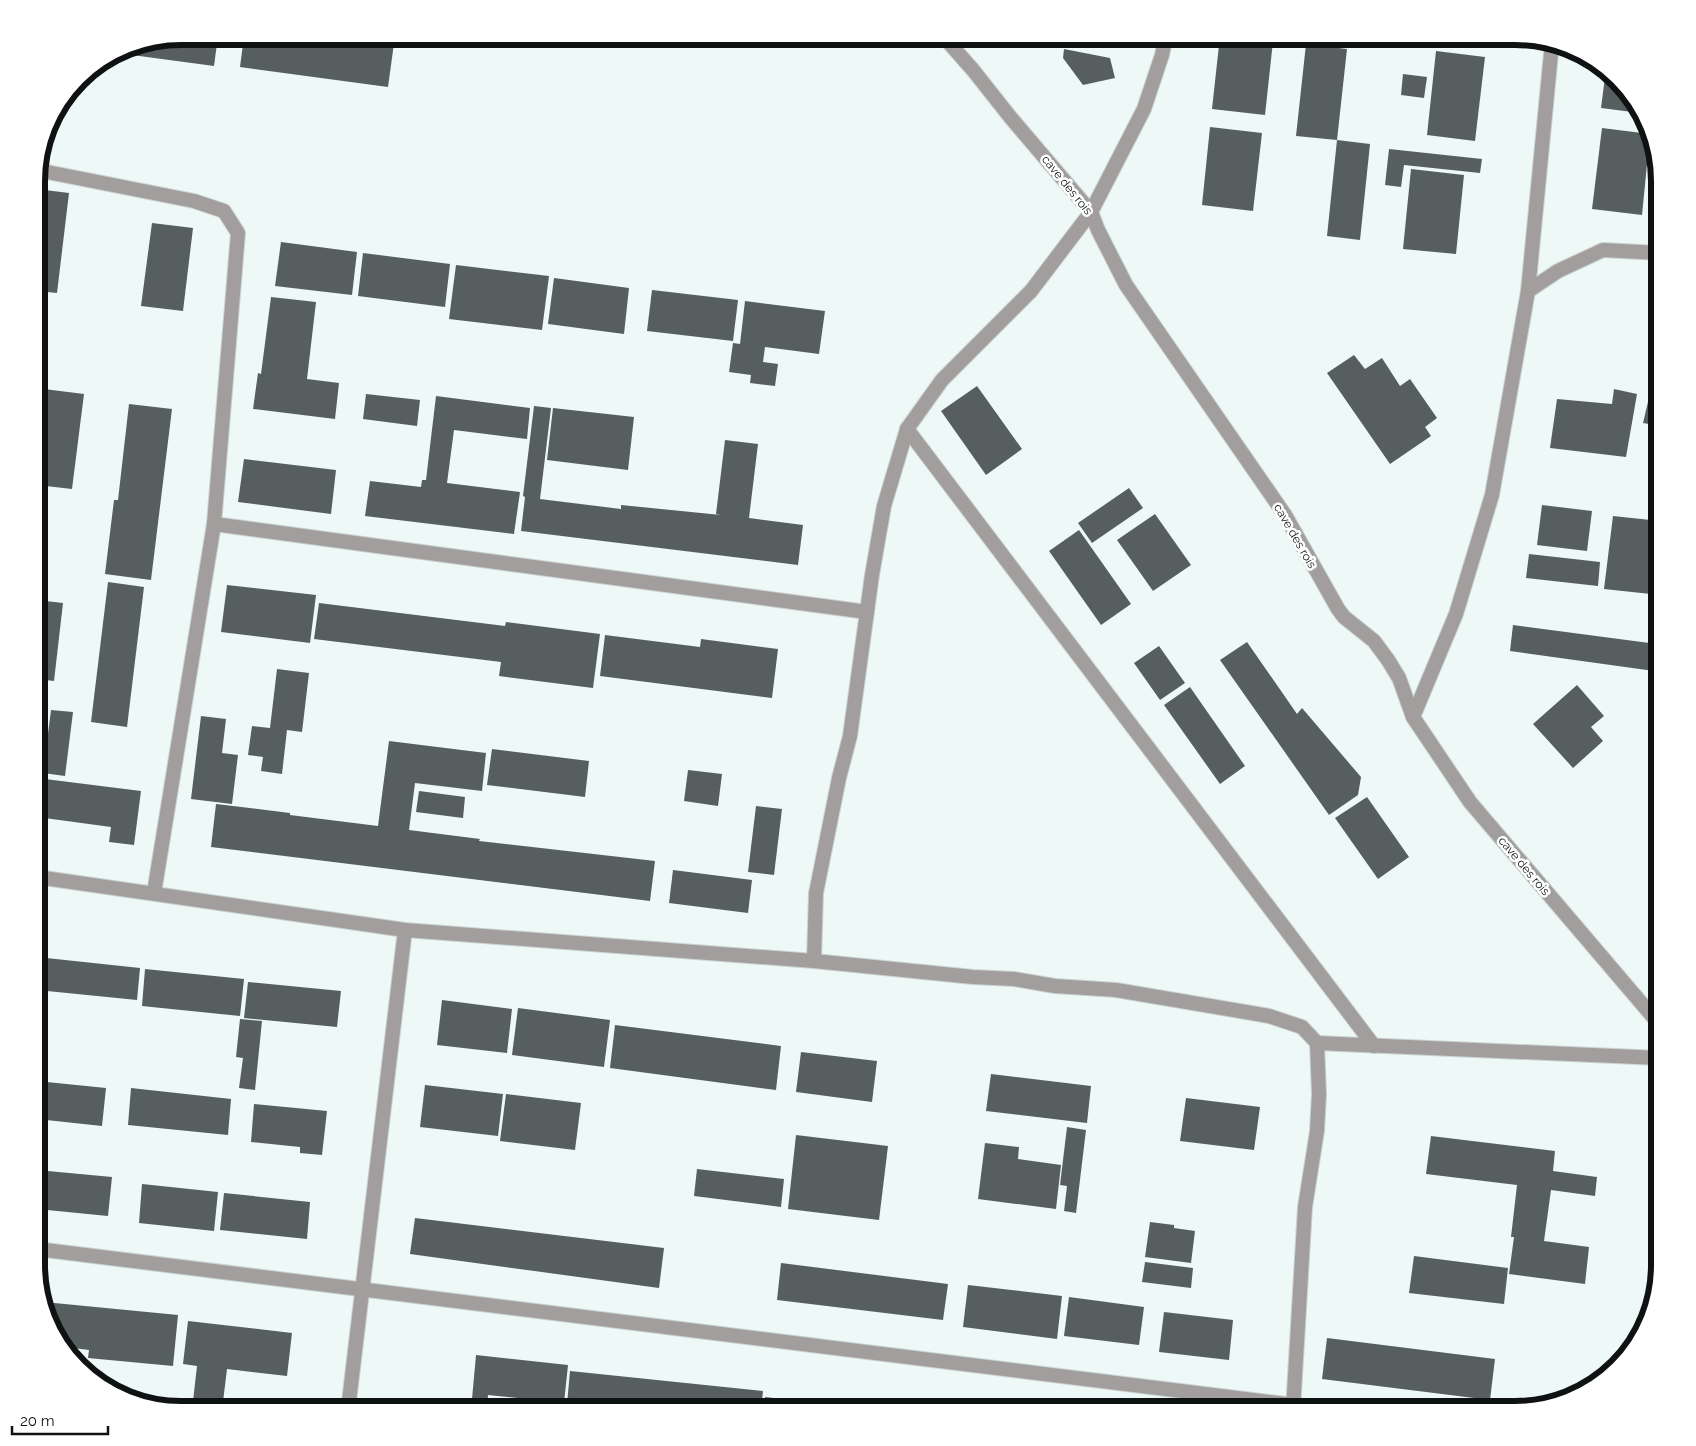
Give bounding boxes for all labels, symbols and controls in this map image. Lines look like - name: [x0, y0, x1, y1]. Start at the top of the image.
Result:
- street label: cave des rois: [1039, 153, 1095, 218]
- street label: cave des rois: [1271, 501, 1319, 571]
- street label: cave des rois: [1495, 834, 1553, 898]
- scale bar: [12, 1404, 109, 1436]
- text: 20 m: [20, 1412, 55, 1430]

